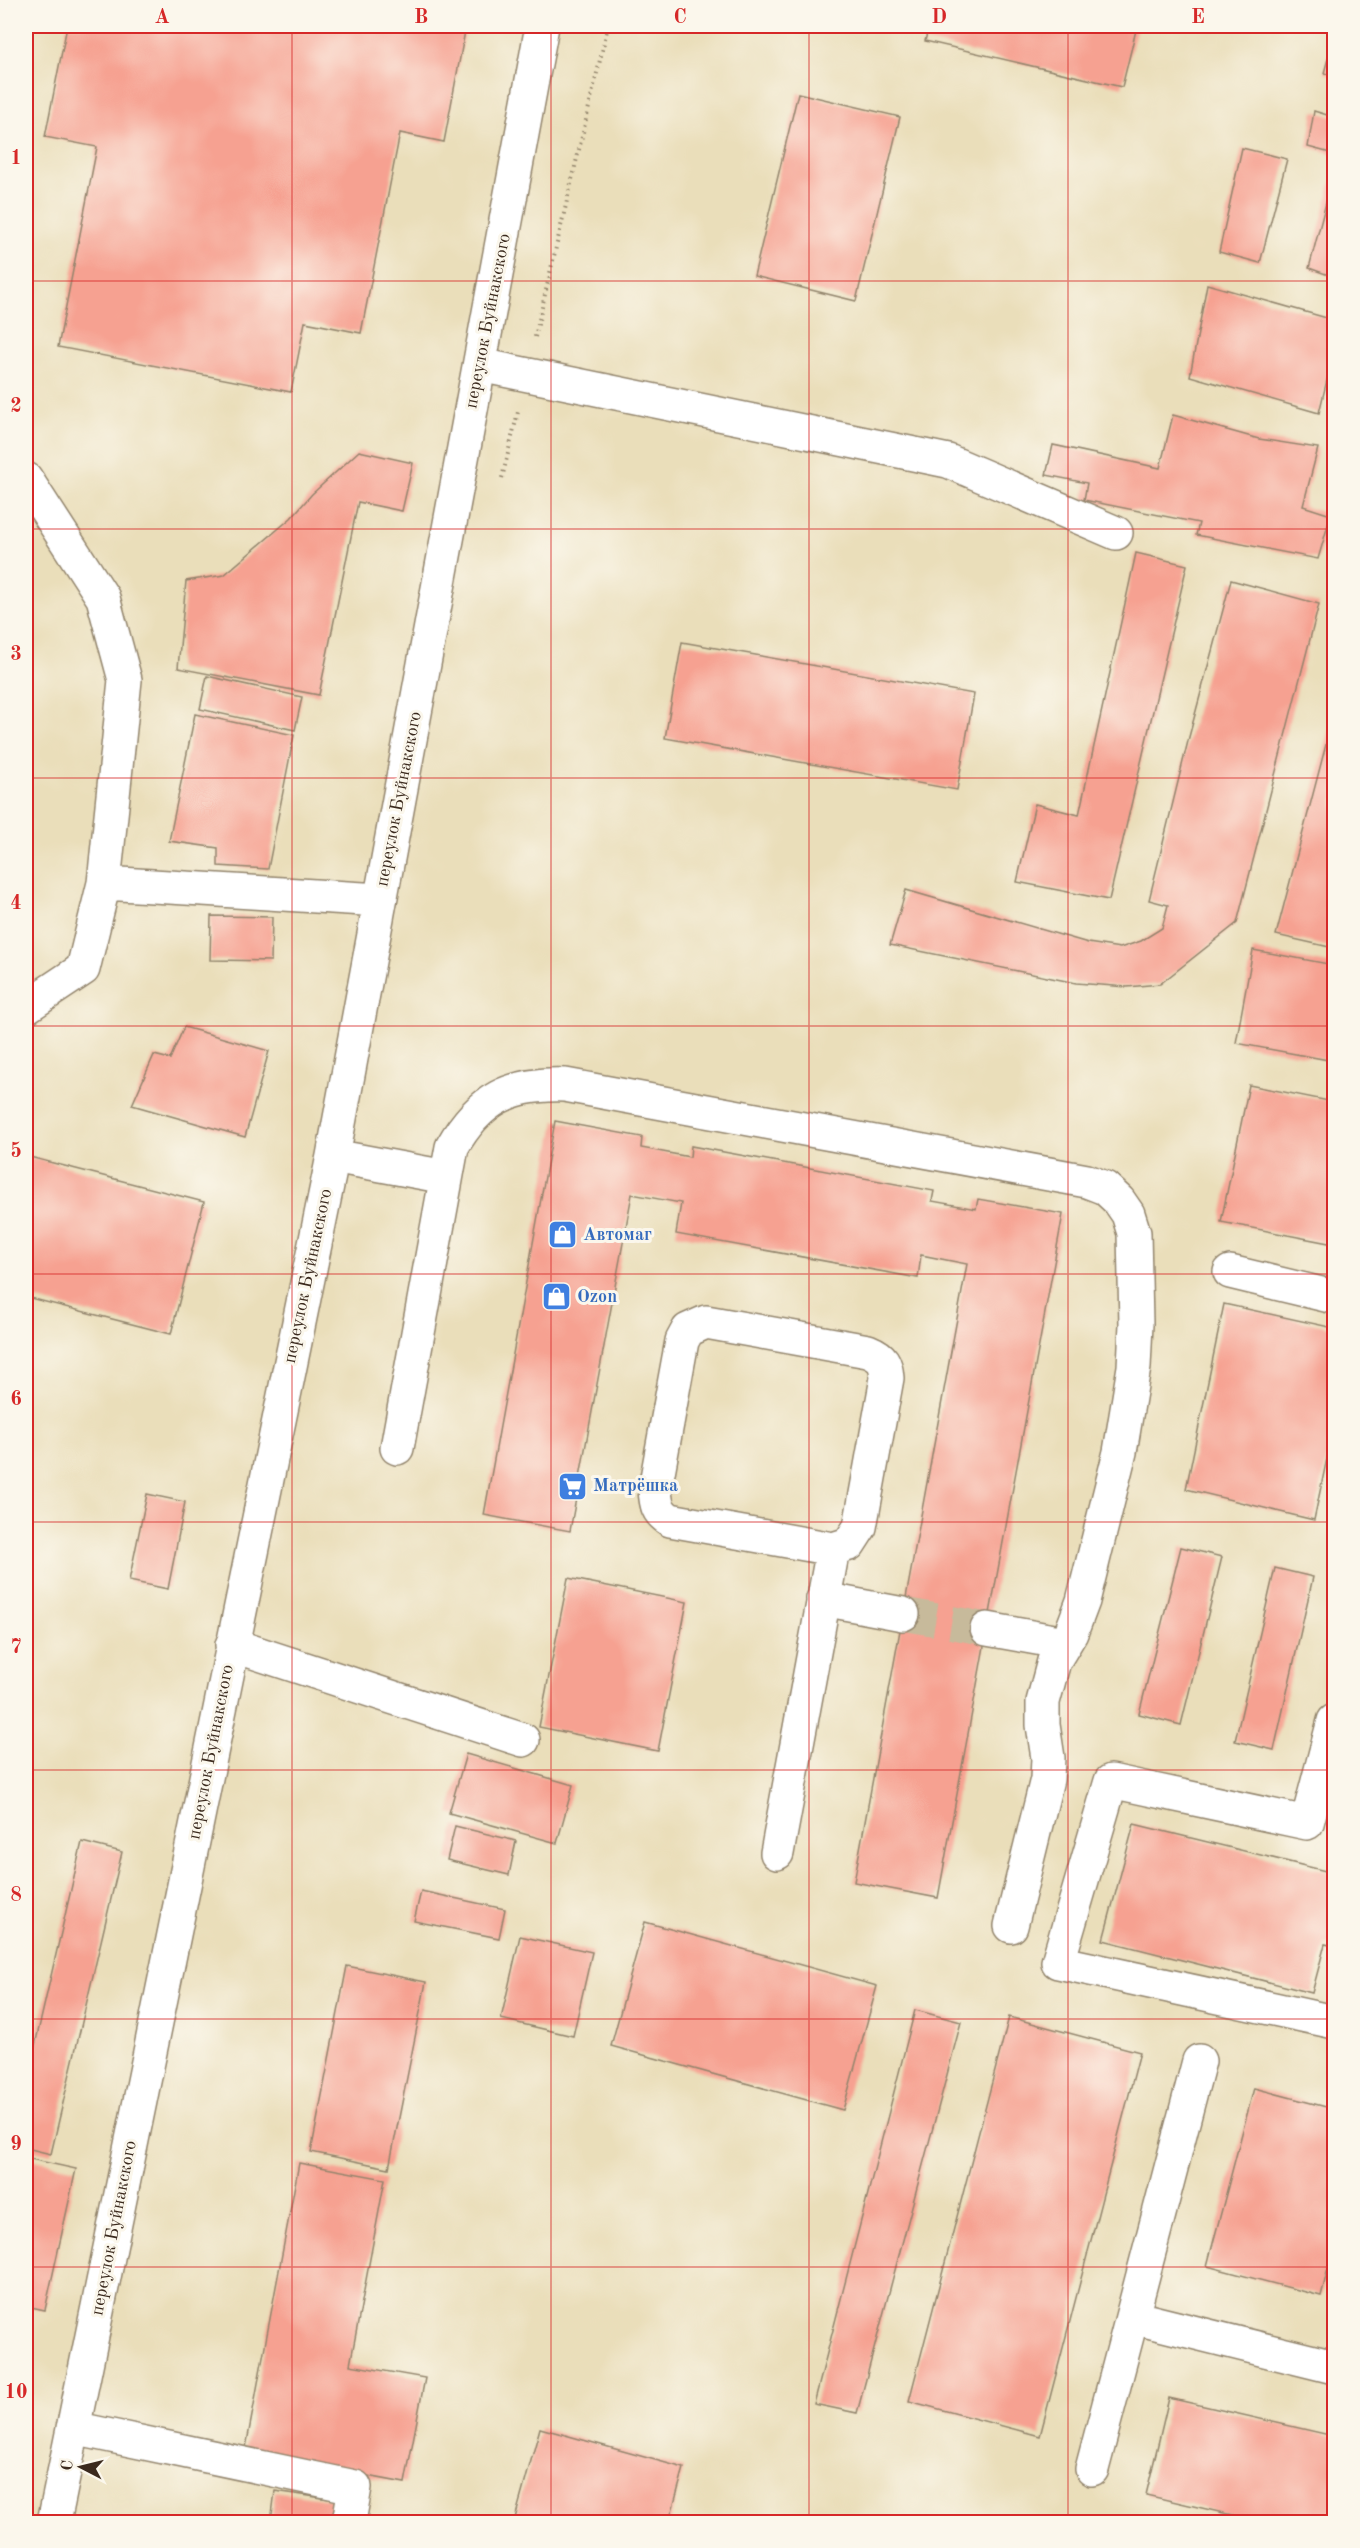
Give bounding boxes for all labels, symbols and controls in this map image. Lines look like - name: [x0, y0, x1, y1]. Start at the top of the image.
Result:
- text: A: [154, 8, 170, 28]
- text: B: [414, 8, 428, 28]
- text: C: [673, 8, 687, 28]
- text: D: [931, 8, 947, 28]
- text: E: [1191, 8, 1205, 28]
- text: 1: [10, 149, 22, 169]
- street label: переулок Буйнакского: [462, 232, 514, 410]
- text: 2: [10, 397, 22, 417]
- text: 3: [10, 645, 22, 665]
- street label: переулок Буйнакского: [373, 710, 425, 888]
- text: 4: [10, 894, 22, 914]
- text: 5: [10, 1141, 22, 1162]
- street label: переулок Буйнакского: [281, 1187, 335, 1365]
- shop icon: Автомаг: [546, 1219, 578, 1251]
- place label: Автомаг: [583, 1226, 652, 1244]
- shop icon: Ozon: [540, 1281, 572, 1313]
- place label: Ozon: [577, 1288, 617, 1306]
- text: 6: [10, 1390, 22, 1410]
- supermarket icon: Матрёшка: [556, 1470, 588, 1502]
- place label: Матрёшка: [593, 1477, 678, 1495]
- text: 7: [10, 1638, 22, 1658]
- street label: переулок Буйнакского: [185, 1663, 237, 1841]
- text: 8: [10, 1886, 22, 1906]
- text: 9: [10, 2135, 22, 2155]
- street label: переулок Буйнакского: [88, 2139, 140, 2317]
- text: 10: [4, 2383, 28, 2403]
- north arrow: [51, 2437, 111, 2497]
- text: С: [60, 2459, 77, 2472]

